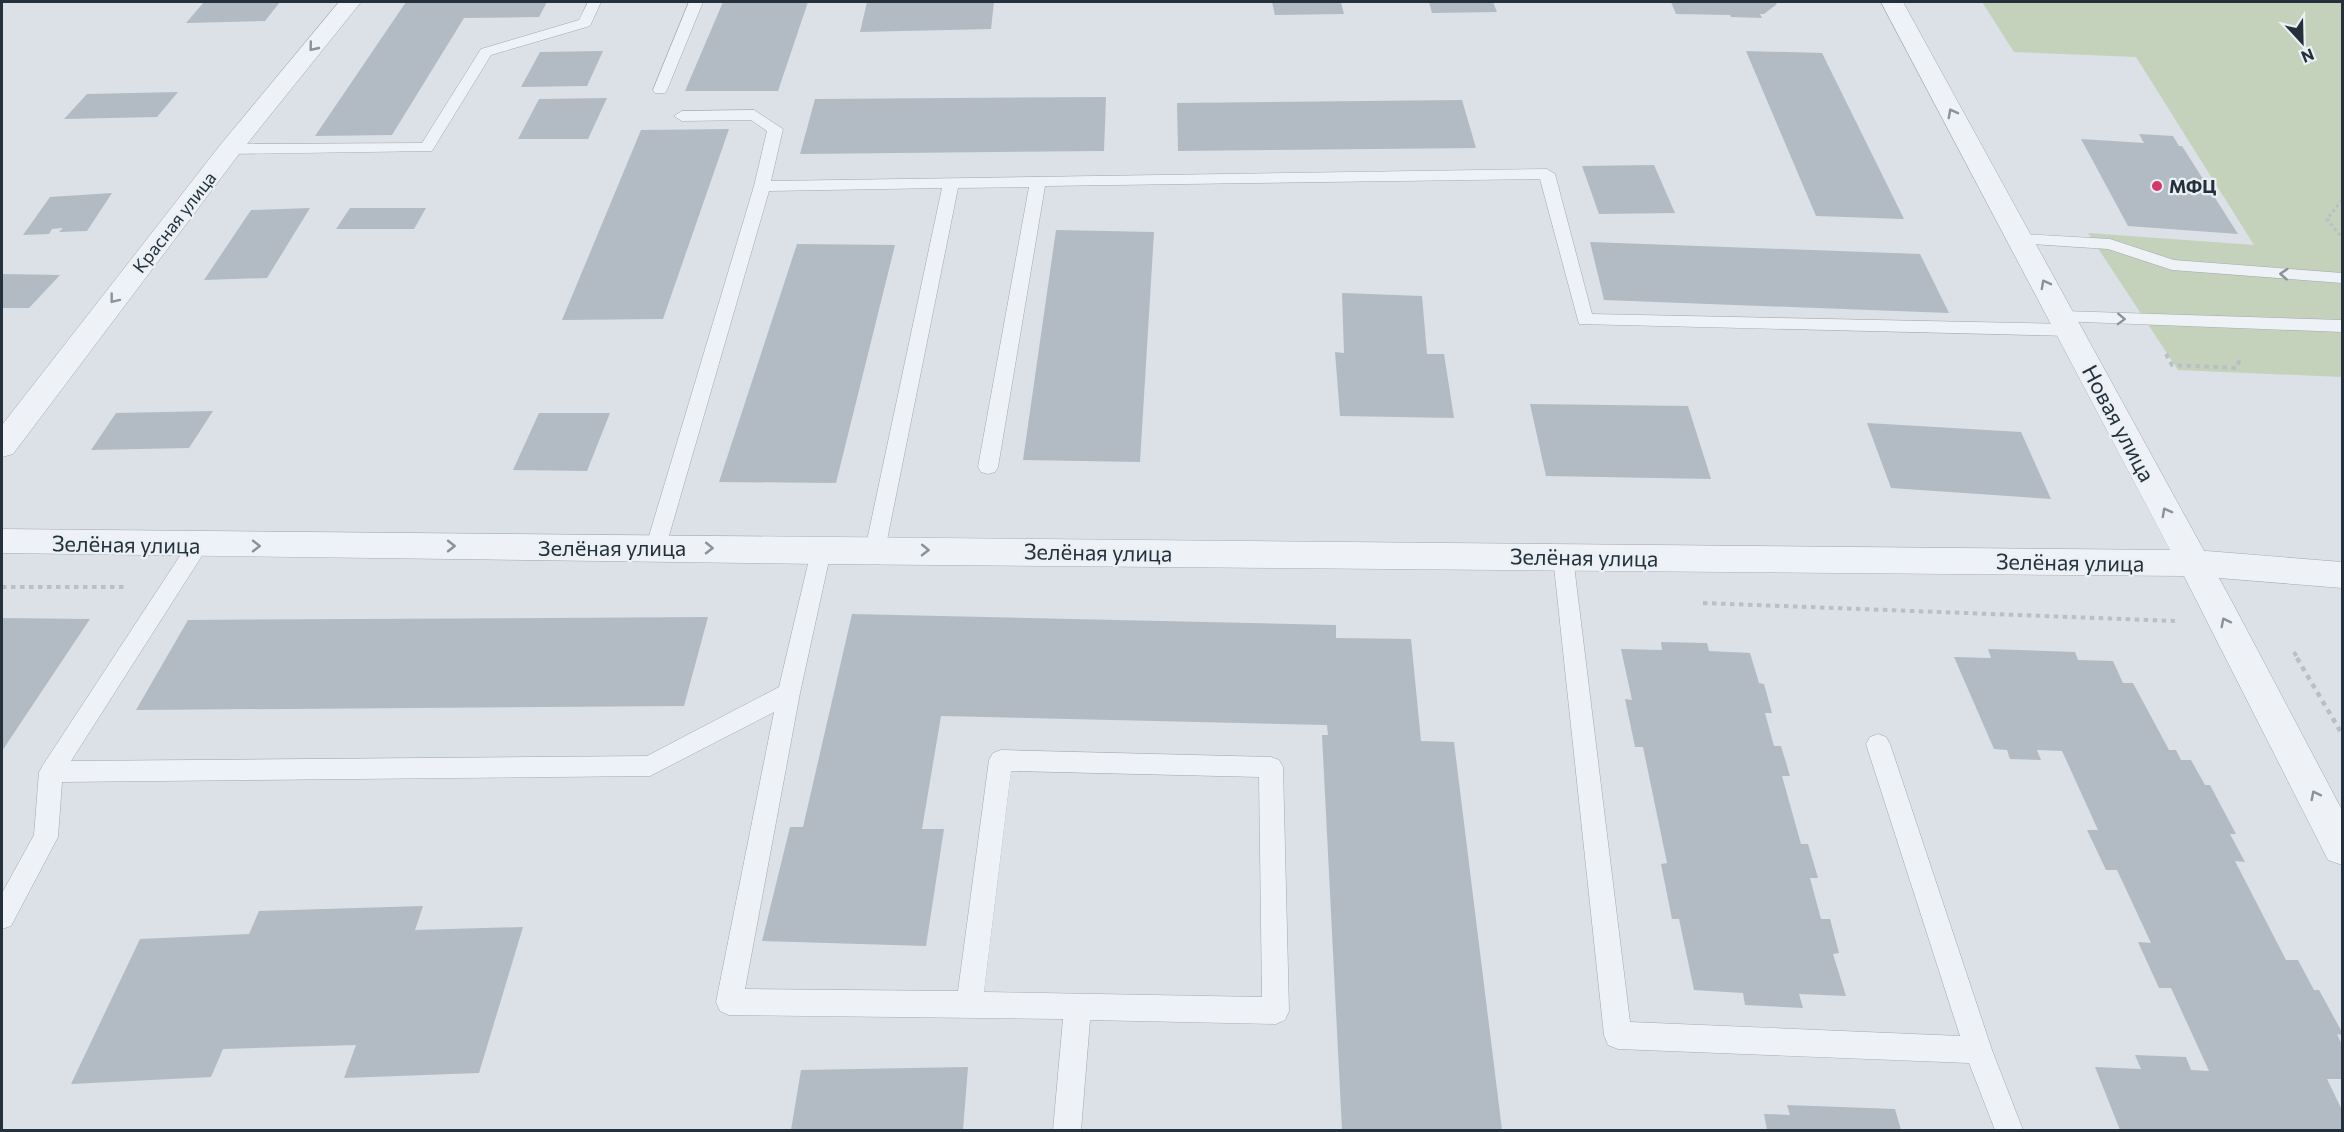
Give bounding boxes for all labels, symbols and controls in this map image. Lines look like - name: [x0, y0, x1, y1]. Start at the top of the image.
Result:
- north arrow: [2272, 12, 2332, 72]
- one-way arrow: [309, 40, 320, 51]
- text: N: [2299, 45, 2317, 67]
- one-way arrow: [1948, 108, 1959, 119]
- street label: Красная улица: [128, 167, 220, 277]
- place label: МФЦ: [2169, 175, 2216, 197]
- marker: МФЦ: [2150, 179, 2164, 193]
- one-way arrow: [2280, 267, 2289, 280]
- one-way arrow: [2041, 280, 2052, 290]
- one-way arrow: [111, 293, 122, 304]
- one-way arrow: [2117, 312, 2126, 325]
- street label: Новая улица: [2077, 360, 2161, 486]
- one-way arrow: [2162, 508, 2173, 518]
- street label: Зелёная улица: [52, 529, 200, 559]
- street label: Зелёная улица: [538, 534, 686, 561]
- street label: Зелёная улица: [1024, 537, 1172, 567]
- one-way arrow: [252, 539, 261, 552]
- one-way arrow: [447, 540, 456, 552]
- one-way arrow: [705, 542, 714, 554]
- street label: Зелёная улица: [1510, 542, 1658, 572]
- one-way arrow: [921, 544, 930, 557]
- street label: Зелёная улица: [1996, 547, 2144, 577]
- one-way arrow: [2221, 617, 2233, 628]
- one-way arrow: [2311, 790, 2323, 801]

